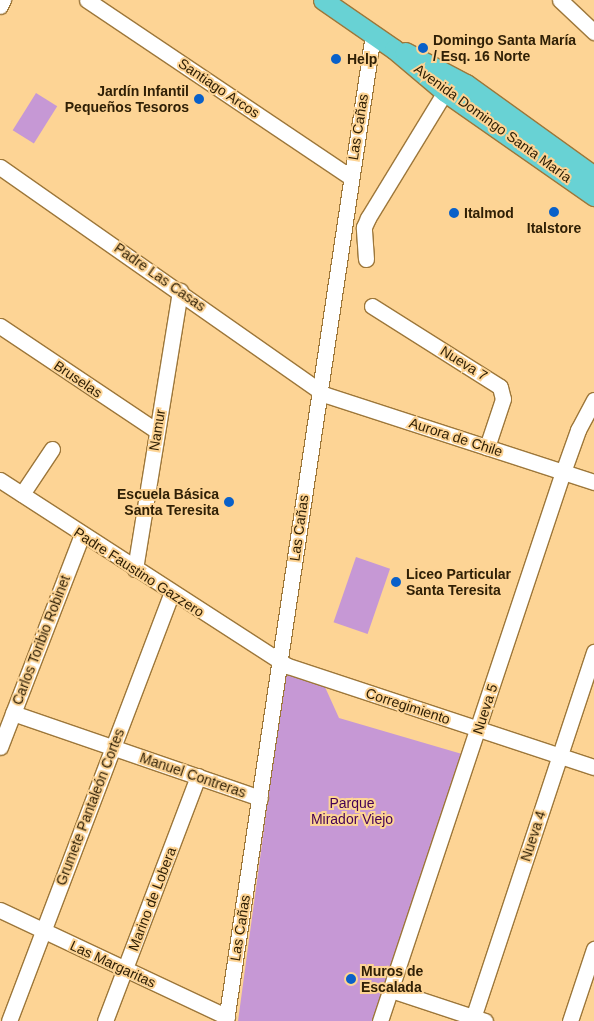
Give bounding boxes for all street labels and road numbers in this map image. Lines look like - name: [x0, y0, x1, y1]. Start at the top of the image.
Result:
- street label: Santiago Arcos: [175, 54, 263, 122]
- street label: Avenida Domingo Santa María: [411, 60, 575, 186]
- street label: Las Cañas: [344, 93, 372, 161]
- street label: Padre Las Casas: [111, 239, 209, 315]
- street label: Nueva 7: [437, 342, 491, 384]
- street label: Bruselas: [51, 357, 105, 401]
- street label: Namur: [145, 408, 169, 452]
- street label: Aurora de Chile: [407, 414, 505, 460]
- street label: Las Cañas: [286, 494, 312, 562]
- street label: Padre Faustino Gazzero: [71, 524, 207, 620]
- street label: Carlos Toribio Robinet: [8, 573, 74, 707]
- street label: Nueva 5: [469, 682, 501, 736]
- street label: Corregimiento: [364, 684, 452, 728]
- street label: Grumete Pantaleón Cortes: [52, 726, 128, 888]
- street label: Manuel Contreras: [138, 749, 248, 801]
- street label: Nueva 4: [517, 809, 549, 863]
- street label: Marino de Lobera: [124, 845, 180, 953]
- street label: Las Cañas: [226, 894, 254, 962]
- street label: Las Margaritas: [67, 937, 159, 991]

